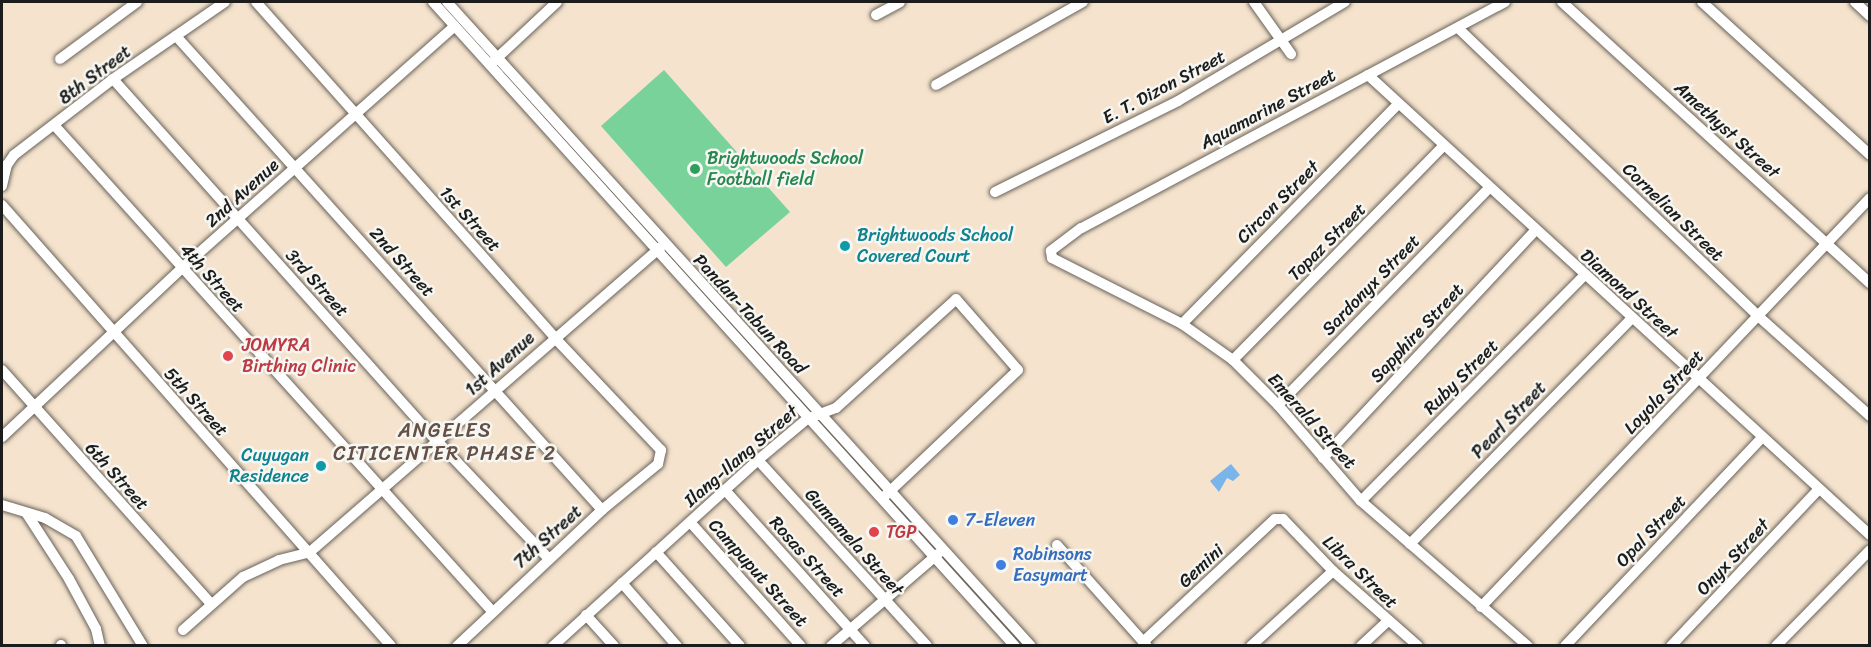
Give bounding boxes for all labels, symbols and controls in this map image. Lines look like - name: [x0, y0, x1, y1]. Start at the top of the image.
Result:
- street label: 8th Street: [55, 41, 135, 109]
- street label: E. T. Dizon Street: [1098, 45, 1230, 129]
- street label: Aquamarine Street: [1197, 64, 1339, 154]
- street label: Amethyst Street: [1670, 77, 1784, 183]
- place label: Brightwoods School Football field: [707, 148, 863, 190]
- street label: 2nd Avenue: [201, 154, 283, 232]
- street label: Circon Street: [1232, 156, 1324, 248]
- street label: Cornelian Street: [1618, 158, 1728, 266]
- marker: Brightwoods School Football field: [688, 162, 702, 176]
- street label: 1st Street: [435, 182, 505, 256]
- street label: Topaz Street: [1283, 198, 1371, 286]
- street label: 2nd Street: [365, 223, 439, 301]
- place label: Brightwoods School Covered Court: [857, 225, 1013, 268]
- street label: Sardonyx Street: [1318, 230, 1424, 340]
- street label: 4th Street: [175, 239, 249, 317]
- marker: Brightwoods School Covered Court: [838, 239, 852, 253]
- street label: 3rd Street: [281, 245, 353, 321]
- street label: Diamond Street: [1576, 245, 1682, 343]
- street label: Pandan-Tabun Road: [689, 250, 811, 378]
- street label: Sapphire Street: [1366, 279, 1468, 387]
- street label: 1st Avenue: [461, 327, 539, 401]
- place label: JOMYRA Birthing Clinic: [242, 335, 356, 378]
- street label: Ruby Street: [1419, 335, 1503, 419]
- street label: Loyola Street: [1620, 345, 1708, 439]
- marker: JOMYRA Birthing Clinic: [219, 347, 237, 365]
- street label: 5th Street: [159, 363, 233, 441]
- street label: Emerald Street: [1263, 369, 1361, 473]
- street label: Pearl Street: [1467, 377, 1551, 463]
- street label: Ilang-Ilang Street: [680, 401, 802, 511]
- district label: ANGELES CITICENTER PHASE 2: [336, 418, 554, 465]
- street label: 6th Street: [81, 437, 153, 515]
- place label: Cuyugan Residence: [229, 445, 309, 488]
- marker: Cuyugan Residence: [314, 459, 328, 473]
- street label: Gumamela Street: [800, 484, 908, 600]
- street label: Opal Street: [1611, 490, 1691, 572]
- street label: 7th Street: [509, 501, 587, 573]
- place label: 7-Eleven: [965, 509, 1035, 531]
- street label: Rosas Street: [765, 512, 849, 602]
- marker: 7-Eleven: [946, 513, 960, 527]
- street label: Onyx Street: [1692, 514, 1774, 600]
- street label: Campuput Street: [704, 515, 812, 631]
- place label: TGP: [886, 521, 916, 543]
- marker: TGP: [867, 525, 881, 539]
- street label: Libra Street: [1318, 531, 1402, 613]
- street label: Gemini: [1174, 540, 1228, 592]
- place label: Robinsons Easymart: [1013, 544, 1092, 586]
- marker: Robinsons Easymart: [994, 558, 1008, 572]

